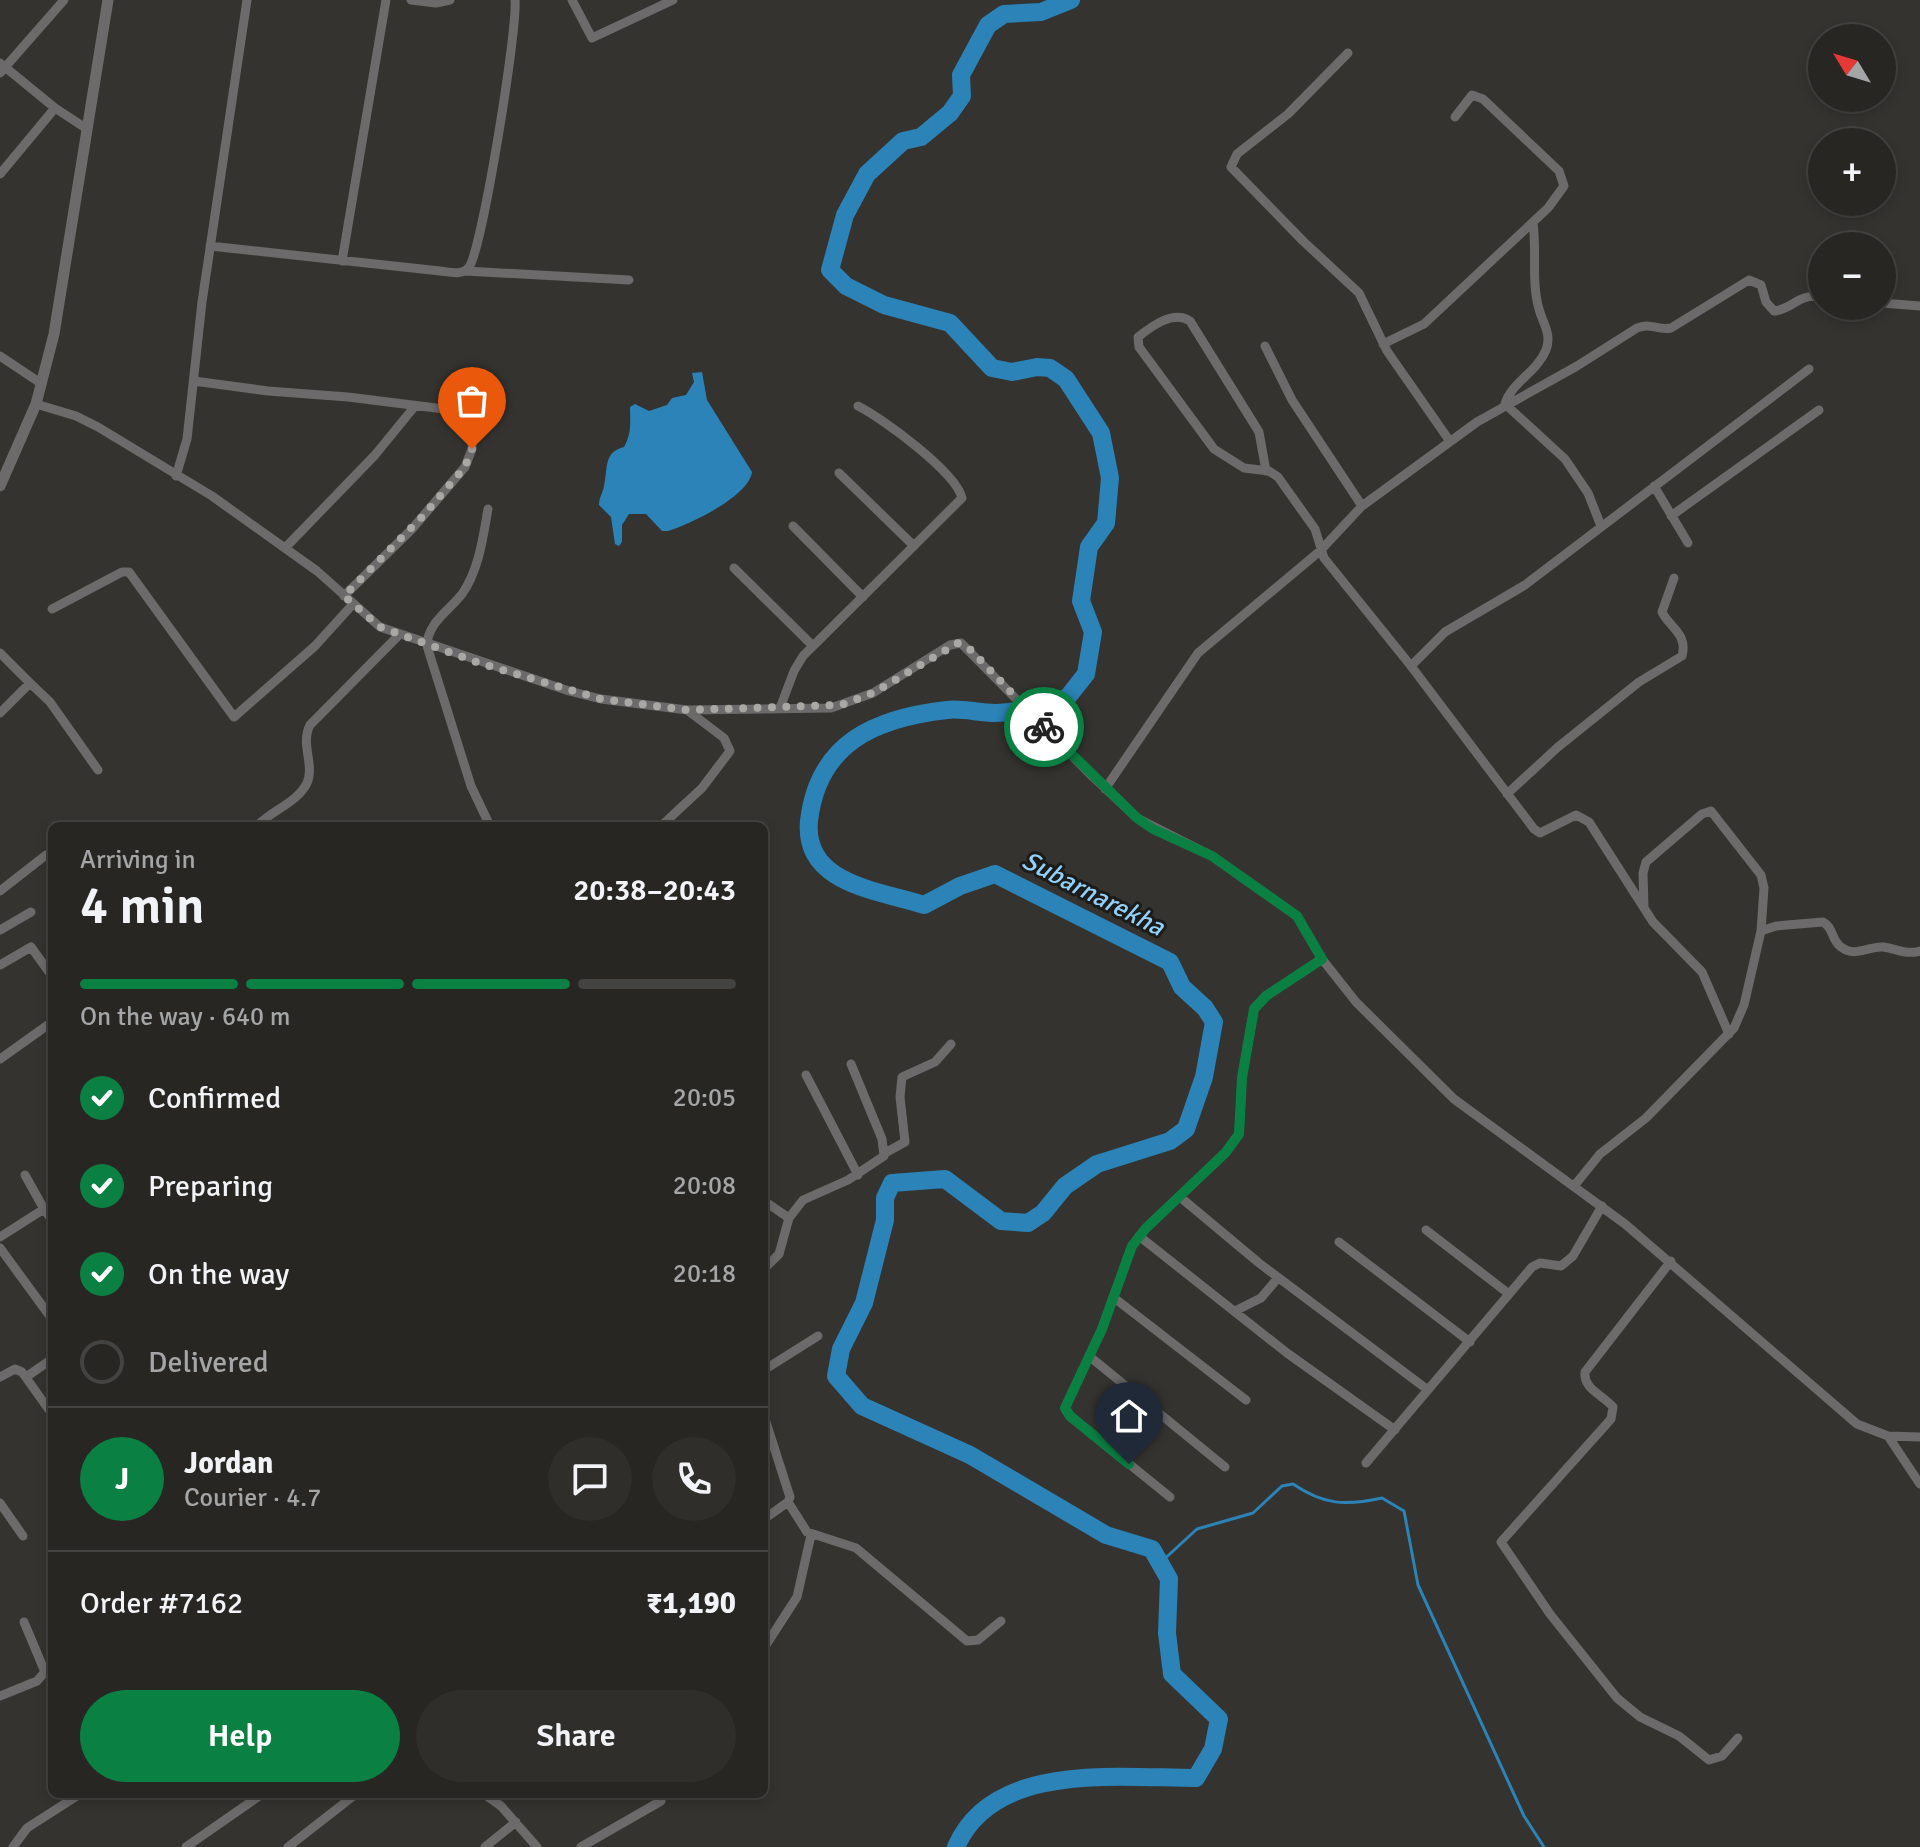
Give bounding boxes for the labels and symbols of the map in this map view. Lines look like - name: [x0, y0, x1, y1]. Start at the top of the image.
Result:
- north arrow: [1808, 24, 1896, 112]
- pin: [438, 367, 506, 449]
- courier: [1004, 687, 1084, 767]
- water label: Subarnarekha: [1017, 845, 1170, 944]
- pin: [1095, 1382, 1163, 1464]

